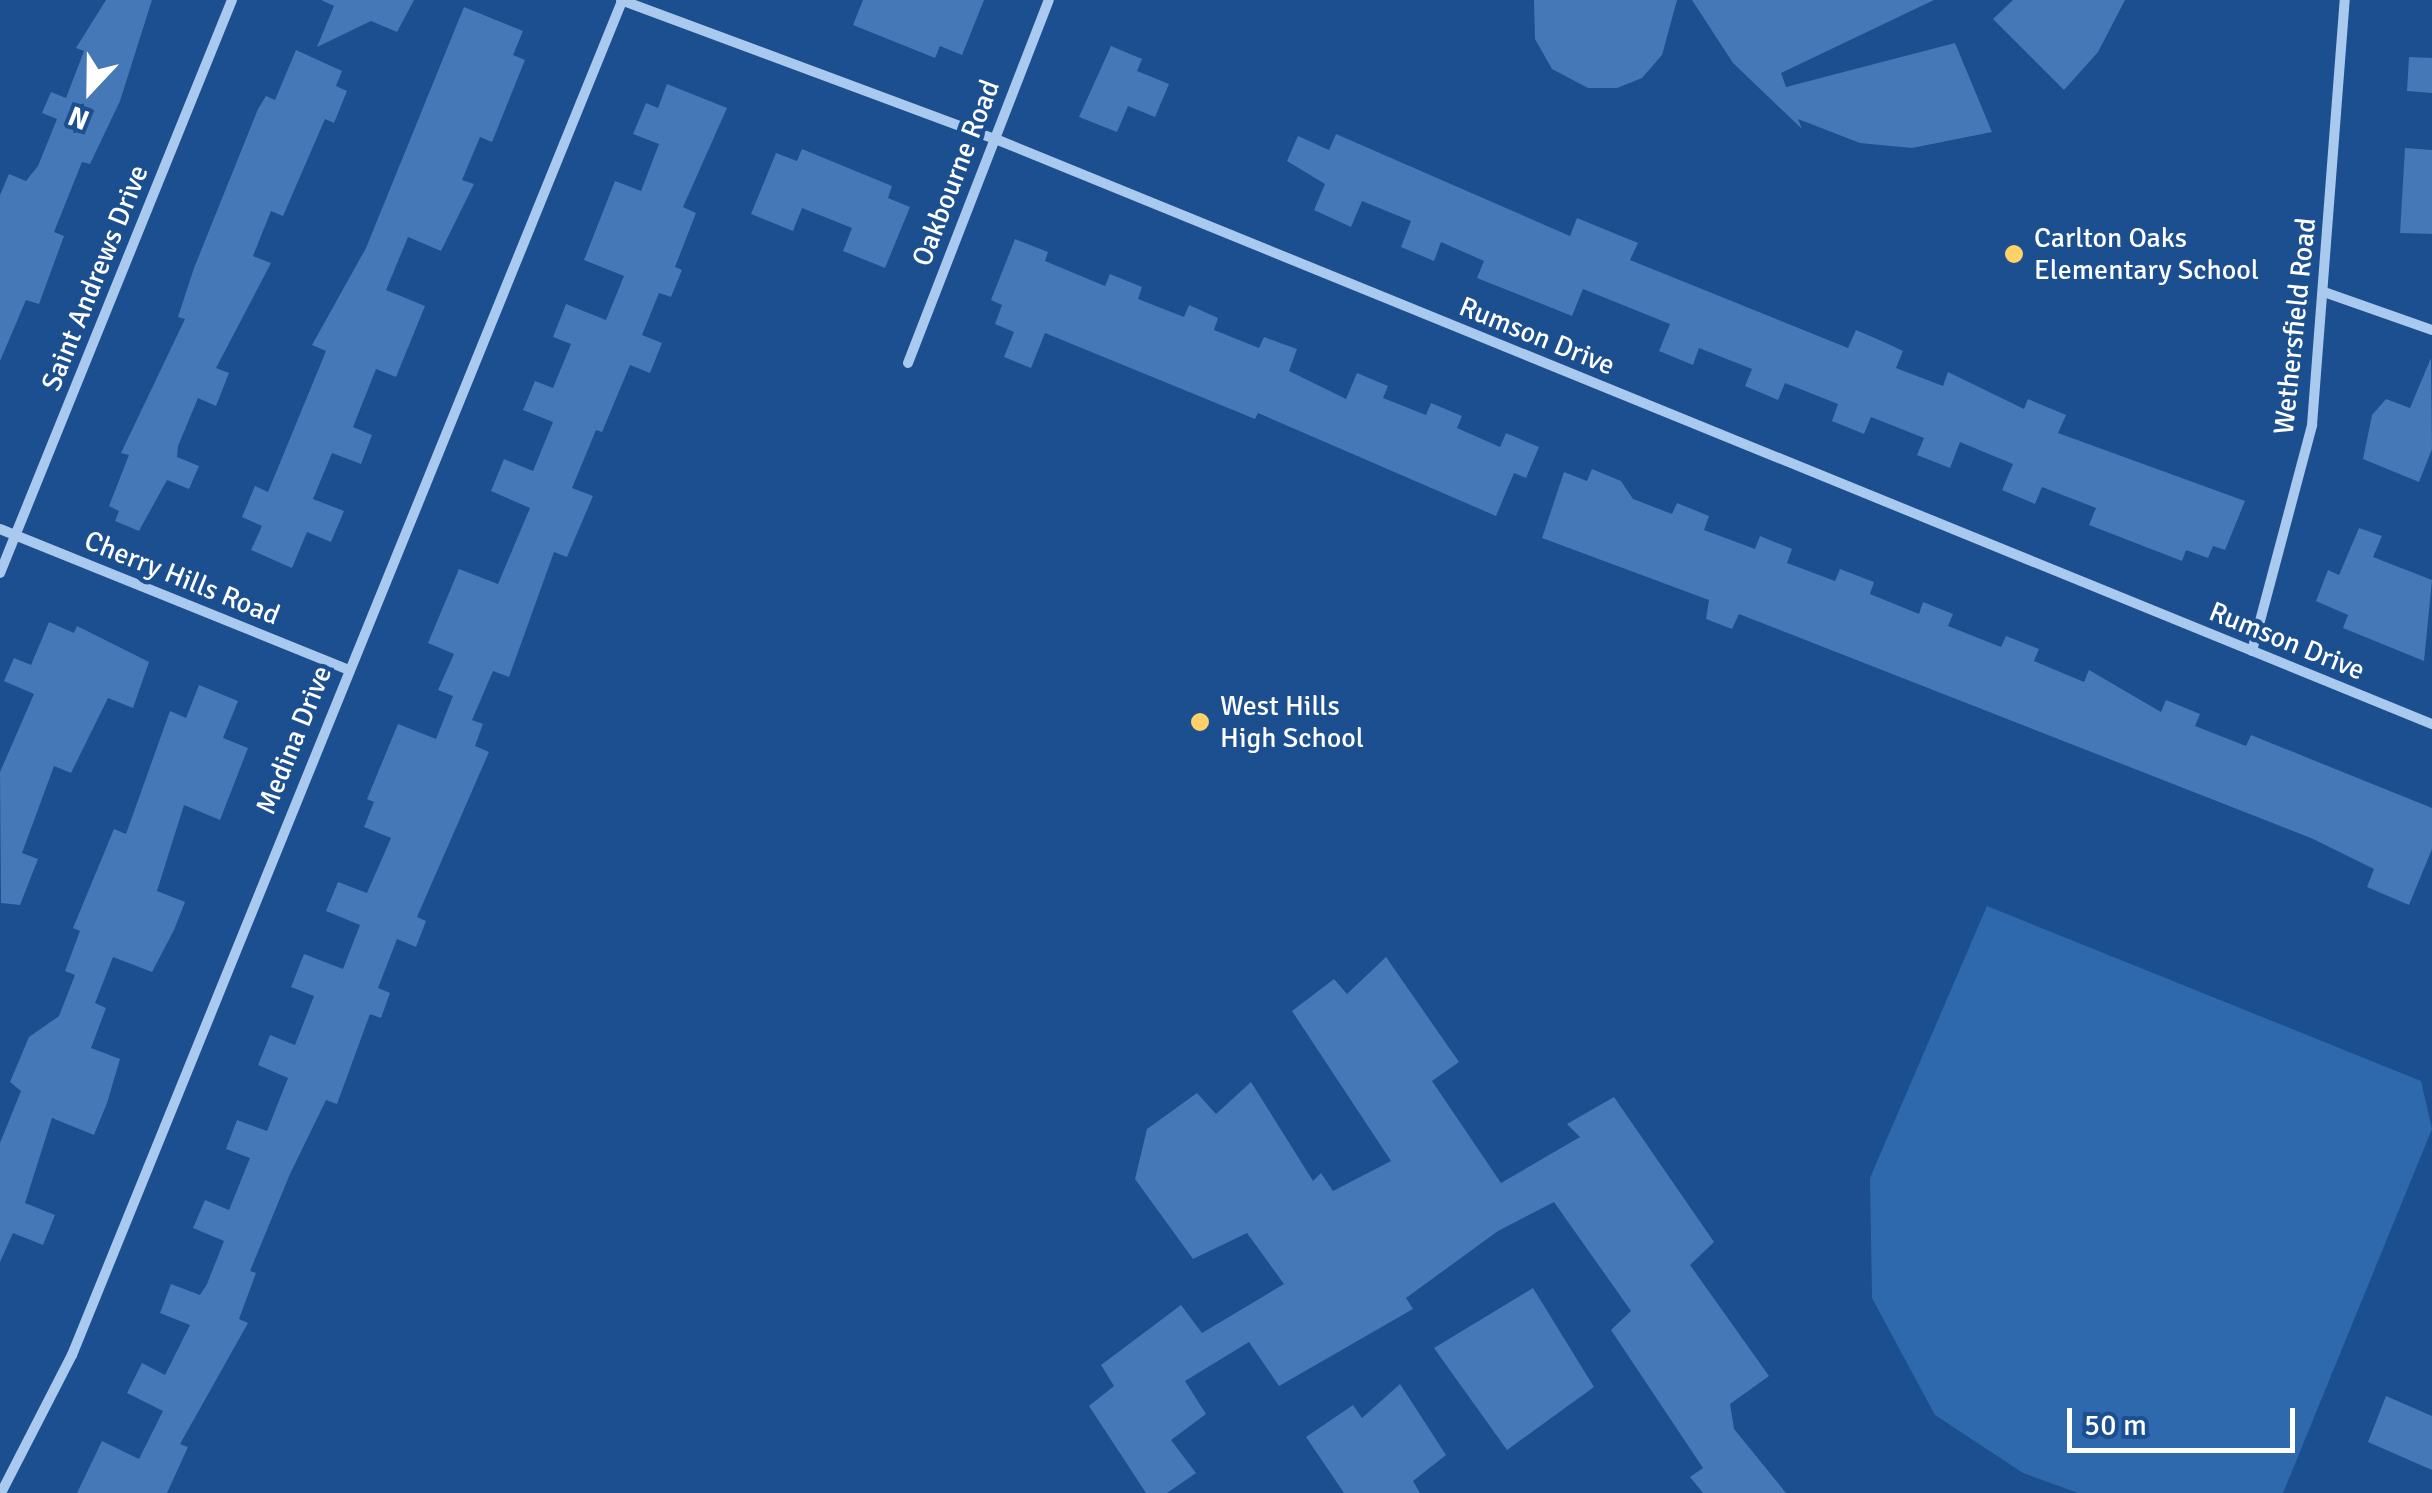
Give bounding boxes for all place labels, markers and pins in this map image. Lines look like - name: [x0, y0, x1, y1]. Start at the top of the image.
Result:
- place label: Carlton Oaks Elementary School: [2034, 221, 2259, 287]
- marker: Carlton Oaks Elementary School: [2003, 243, 2025, 265]
- place label: West Hills High School: [1220, 689, 1364, 755]
- marker: West Hills High School: [1189, 711, 1211, 733]

